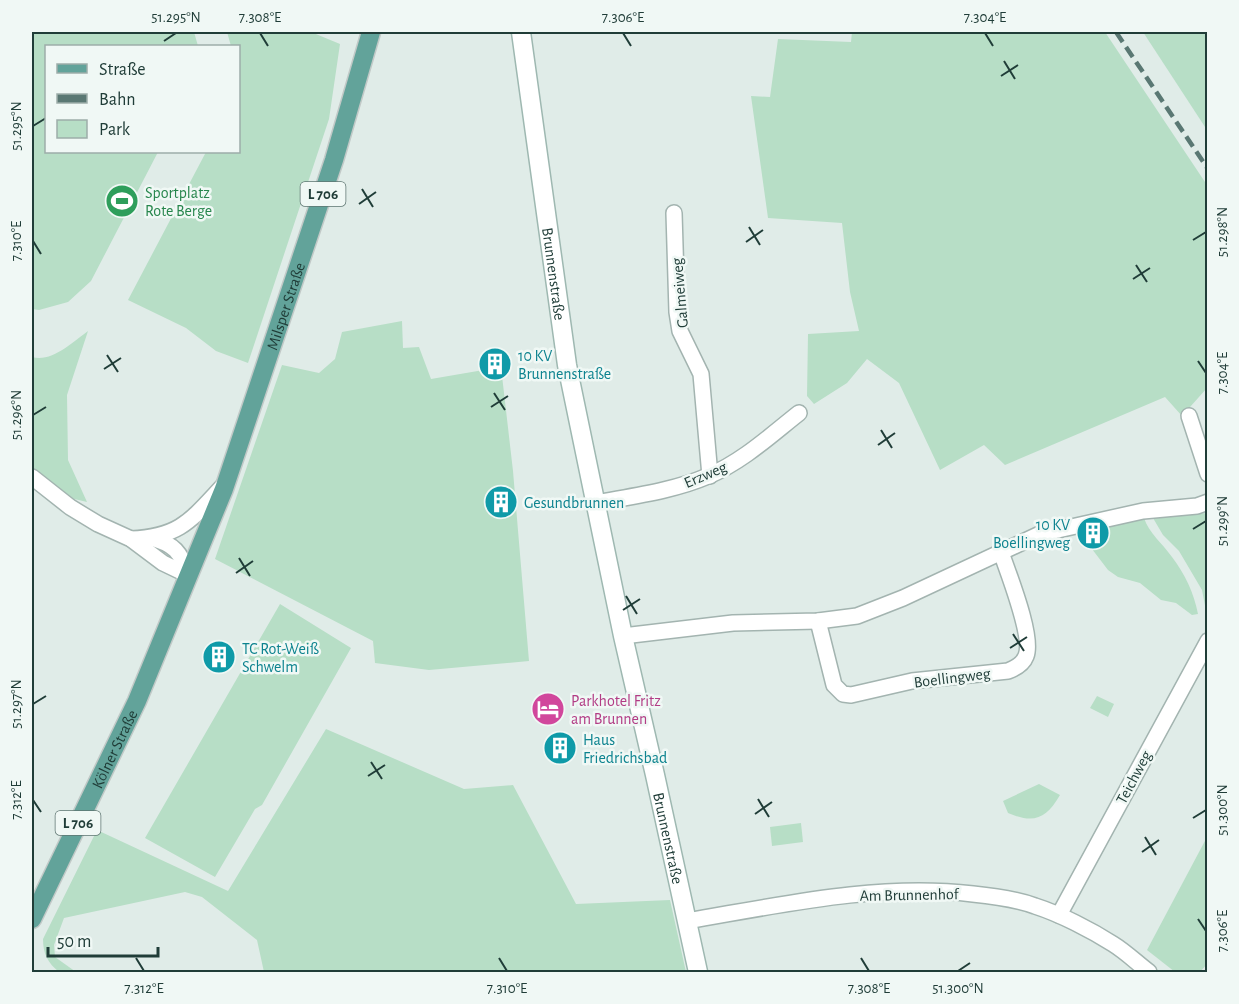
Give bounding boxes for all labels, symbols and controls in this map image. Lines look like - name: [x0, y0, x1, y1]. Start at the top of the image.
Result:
- text: 51.295°N: [151, 10, 201, 25]
- text: 7.308°E: [239, 10, 281, 25]
- text: 7.306°E: [602, 10, 644, 25]
- text: 7.304°E: [964, 10, 1006, 25]
- legend: [45, 45, 240, 153]
- text: Straße: [99, 61, 145, 79]
- text: Bahn: [99, 91, 135, 109]
- text: 51.295°N: [9, 101, 24, 151]
- text: Park: [99, 121, 131, 139]
- road number: L 706: [300, 182, 346, 206]
- sports icon: Sportplatz Rote Berge: [104, 183, 140, 219]
- place label: Sportplatz Rote Berge: [145, 185, 212, 219]
- text: 51.298°N: [1215, 207, 1230, 257]
- text: 7.310°E: [9, 221, 24, 261]
- street label: Brunnenstraße: [539, 227, 568, 321]
- street label: Galmeiweg: [669, 257, 691, 329]
- street label: Milsper Straße: [264, 261, 308, 352]
- building icon: 10 KV Brunnenstraße: [477, 346, 513, 382]
- place label: 10 KV Brunnenstraße: [518, 348, 611, 382]
- text: 7.304°E: [1215, 352, 1230, 394]
- text: 51.296°N: [9, 390, 24, 440]
- street label: Erzweg: [682, 459, 729, 491]
- building icon: Gesundbrunnen: [483, 484, 519, 520]
- place label: Gesundbrunnen: [524, 495, 624, 511]
- text: 51.299°N: [1215, 496, 1230, 546]
- building icon: 10 KV Boellingweg: [1075, 515, 1111, 551]
- place label: 10 KV Boellingweg: [993, 517, 1070, 551]
- building icon: TC Rot-Weiß Schwelm: [201, 639, 237, 675]
- place label: TC Rot-Weiß Schwelm: [242, 641, 319, 675]
- street label: Boellingweg: [913, 665, 992, 691]
- text: 51.297°N: [9, 679, 24, 729]
- hotel icon: Parkhotel Fritz am Brunnen: [530, 691, 566, 727]
- place label: Parkhotel Fritz am Brunnen: [571, 693, 661, 727]
- street label: Kölner Straße: [89, 707, 141, 791]
- building icon: Haus Friedrichsbad: [542, 730, 578, 766]
- place label: Haus Friedrichsbad: [583, 732, 667, 766]
- street label: Teichweg: [1113, 748, 1155, 807]
- text: 7.312°E: [9, 780, 24, 820]
- text: 51.300°N: [1215, 784, 1230, 836]
- street label: Brunnenstraße: [650, 791, 686, 886]
- road number: L 706: [56, 811, 100, 835]
- street label: Am Brunnenhof: [859, 886, 960, 904]
- text: 7.306°E: [1215, 910, 1230, 952]
- scale bar: [48, 920, 158, 958]
- text: 50 m: [57, 933, 91, 951]
- text: 7.312°E: [124, 981, 164, 996]
- text: 7.310°E: [487, 981, 527, 996]
- text: 7.308°E: [848, 981, 890, 996]
- text: 51.300°N: [932, 981, 984, 996]

